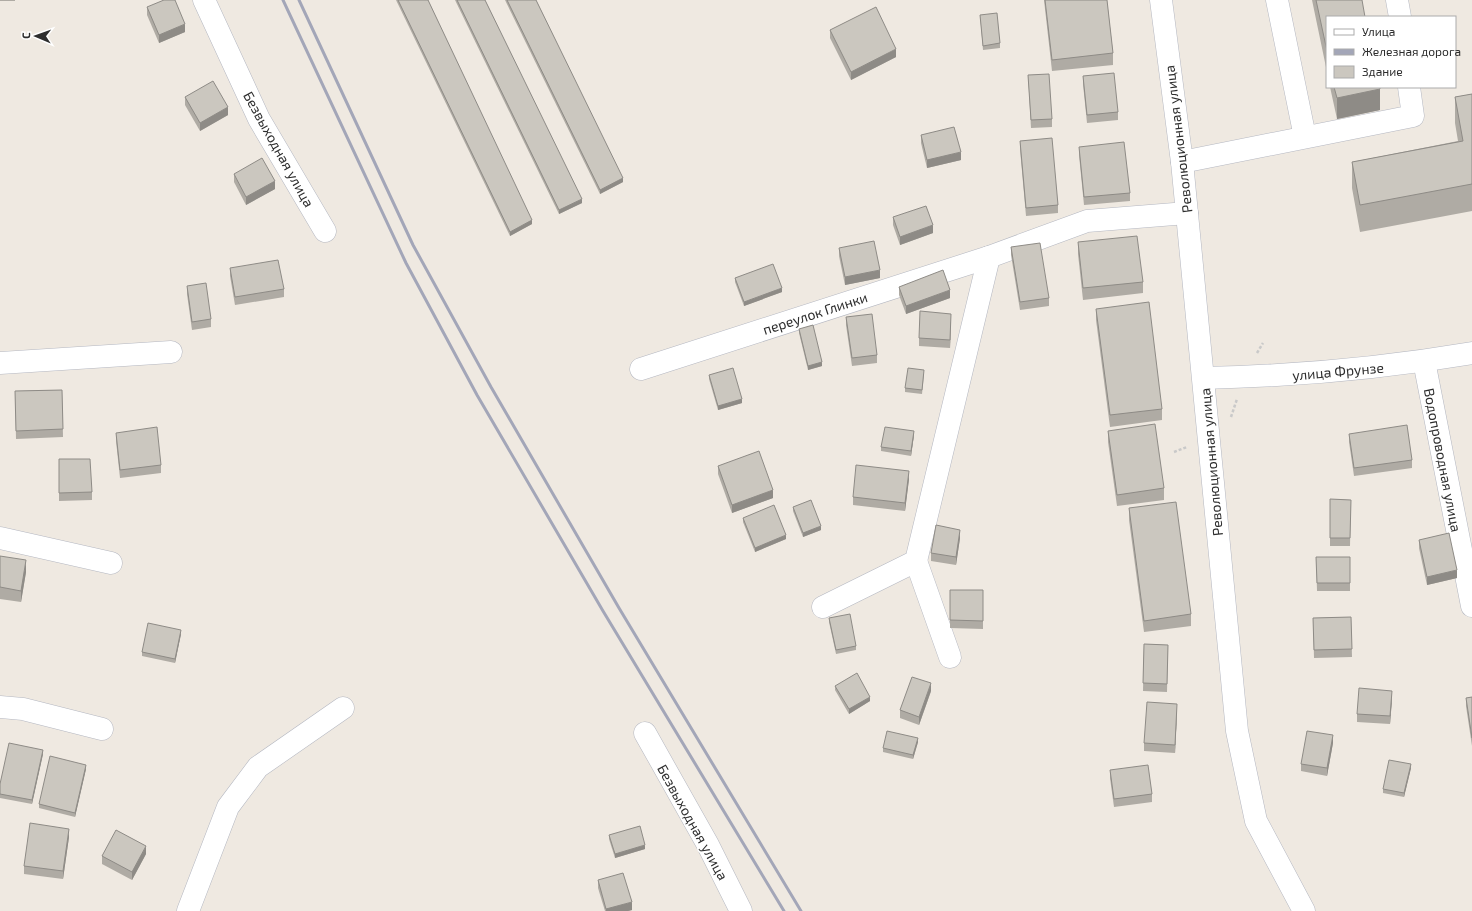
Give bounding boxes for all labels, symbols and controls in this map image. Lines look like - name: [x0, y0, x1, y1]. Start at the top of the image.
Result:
- north arrow: [16, 16, 56, 56]
- legend: [1326, 16, 1456, 88]
- text: Улица: [1362, 24, 1395, 38]
- text: С: [19, 32, 32, 39]
- text: Железная дорога: [1362, 44, 1461, 58]
- street label: Революционная улица: [1160, 64, 1196, 214]
- text: Здание: [1362, 64, 1403, 78]
- street label: Безвыходная улица: [240, 88, 318, 210]
- street label: переулок Глинки: [760, 288, 870, 338]
- street label: улица Фрунзе: [1291, 359, 1385, 383]
- street label: Революционная улица: [1196, 387, 1226, 537]
- street label: Водопроводная улица: [1421, 387, 1465, 533]
- street label: Безвыходная улица: [654, 761, 732, 883]

